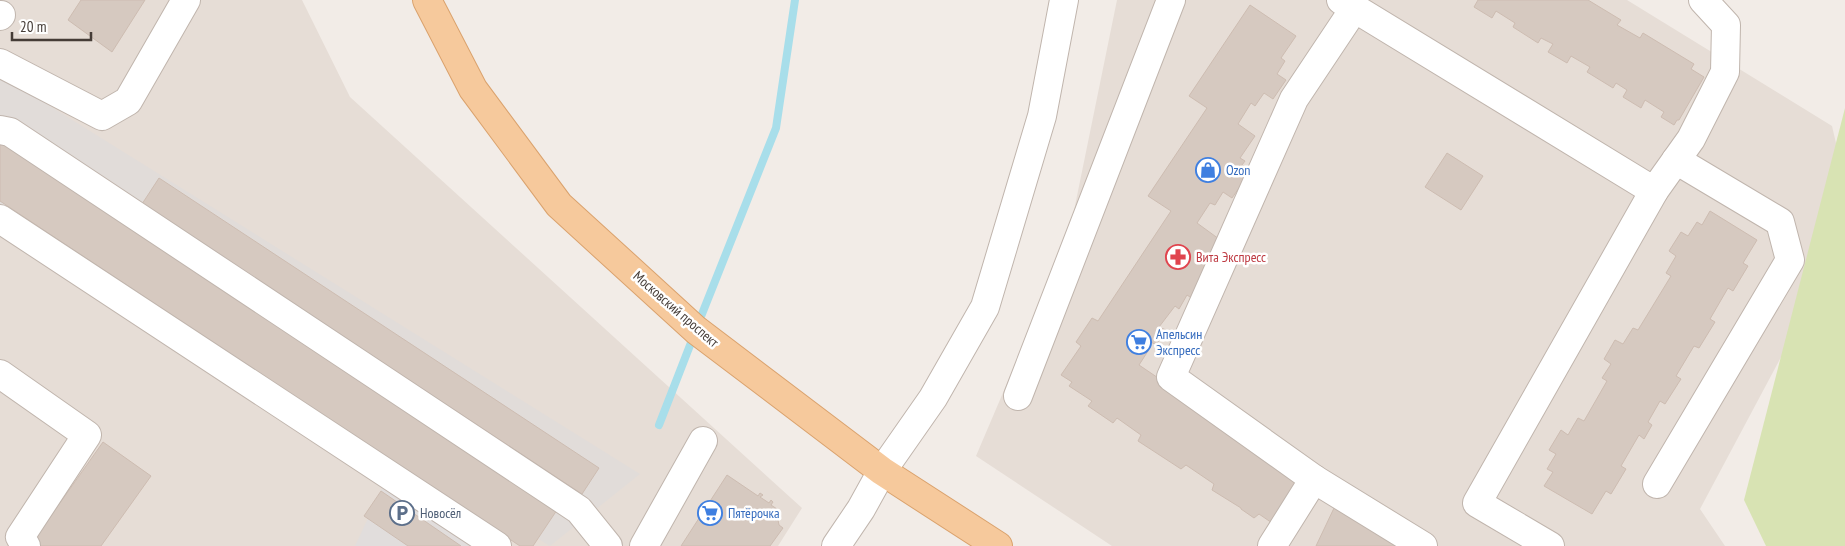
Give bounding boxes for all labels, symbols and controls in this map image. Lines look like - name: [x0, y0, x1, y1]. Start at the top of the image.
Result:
- scale bar: [12, 10, 91, 42]
- text: 20 m: [20, 17, 46, 36]
- shop icon: Ozon: [1195, 157, 1221, 183]
- place label: Ozon: [1226, 161, 1251, 179]
- pharmacy icon: Вита Экспресс: [1165, 244, 1191, 270]
- place label: Вита Экспресс: [1196, 248, 1266, 266]
- street label: Московский проспект: [630, 267, 723, 351]
- place label: Апельсин Экспресс: [1156, 325, 1202, 359]
- supermarket icon: Апельсин Экспресс: [1126, 329, 1152, 355]
- parking icon: Новосёл: [389, 500, 415, 526]
- supermarket icon: Пятёрочка: [697, 500, 723, 526]
- place label: Новосёл: [420, 504, 461, 522]
- place label: Пятёрочка: [728, 504, 780, 522]

